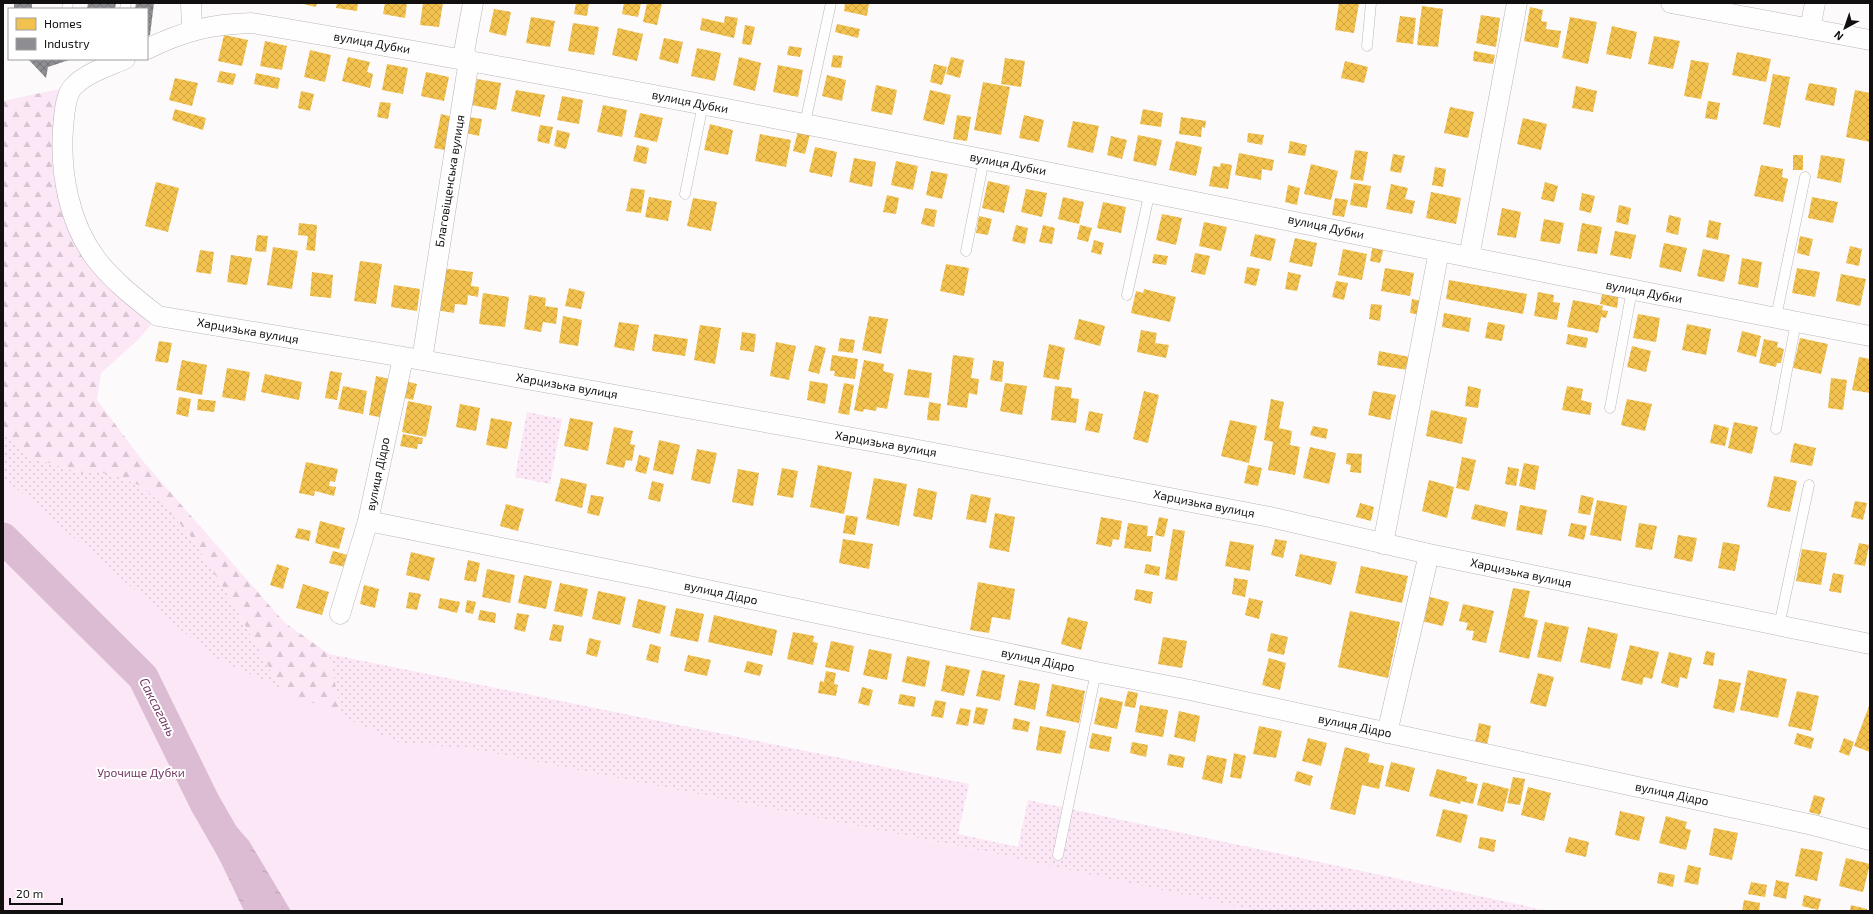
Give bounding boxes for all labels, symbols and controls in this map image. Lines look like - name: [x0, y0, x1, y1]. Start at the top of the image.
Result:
- legend: [8, 8, 148, 60]
- north arrow: [1825, 8, 1865, 48]
- text: Homes: [44, 16, 82, 30]
- street label: вулиця Дубки: [333, 28, 412, 57]
- text: N: [1831, 28, 1845, 44]
- text: Industry: [44, 36, 90, 50]
- street label: вулиця Дубки: [651, 87, 730, 116]
- street label: Благовіщенська вулиця: [432, 114, 467, 248]
- street label: вулиця Дубки: [969, 149, 1048, 178]
- street label: вулиця Дубки: [1287, 211, 1366, 242]
- street label: вулиця Дубки: [1605, 277, 1684, 306]
- street label: Харцизька вулиця: [196, 314, 300, 347]
- street label: Харцизька вулиця: [515, 369, 619, 402]
- street label: Харцизька вулиця: [834, 427, 938, 460]
- street label: вулиця Дідро: [362, 436, 393, 512]
- street label: Харцизька вулиця: [1152, 486, 1256, 521]
- street label: Харцизька вулиця: [1469, 554, 1573, 591]
- street label: вулиця Дідро: [683, 577, 759, 608]
- street label: вулиця Дідро: [1000, 644, 1076, 675]
- water label: Саксагань: [136, 675, 180, 739]
- street label: вулиця Дідро: [1317, 710, 1393, 741]
- park label: Урочище Дубки: [97, 765, 185, 780]
- street label: вулиця Дідро: [1634, 778, 1710, 809]
- scale bar: [10, 880, 62, 906]
- text: 20 m: [16, 886, 43, 900]

